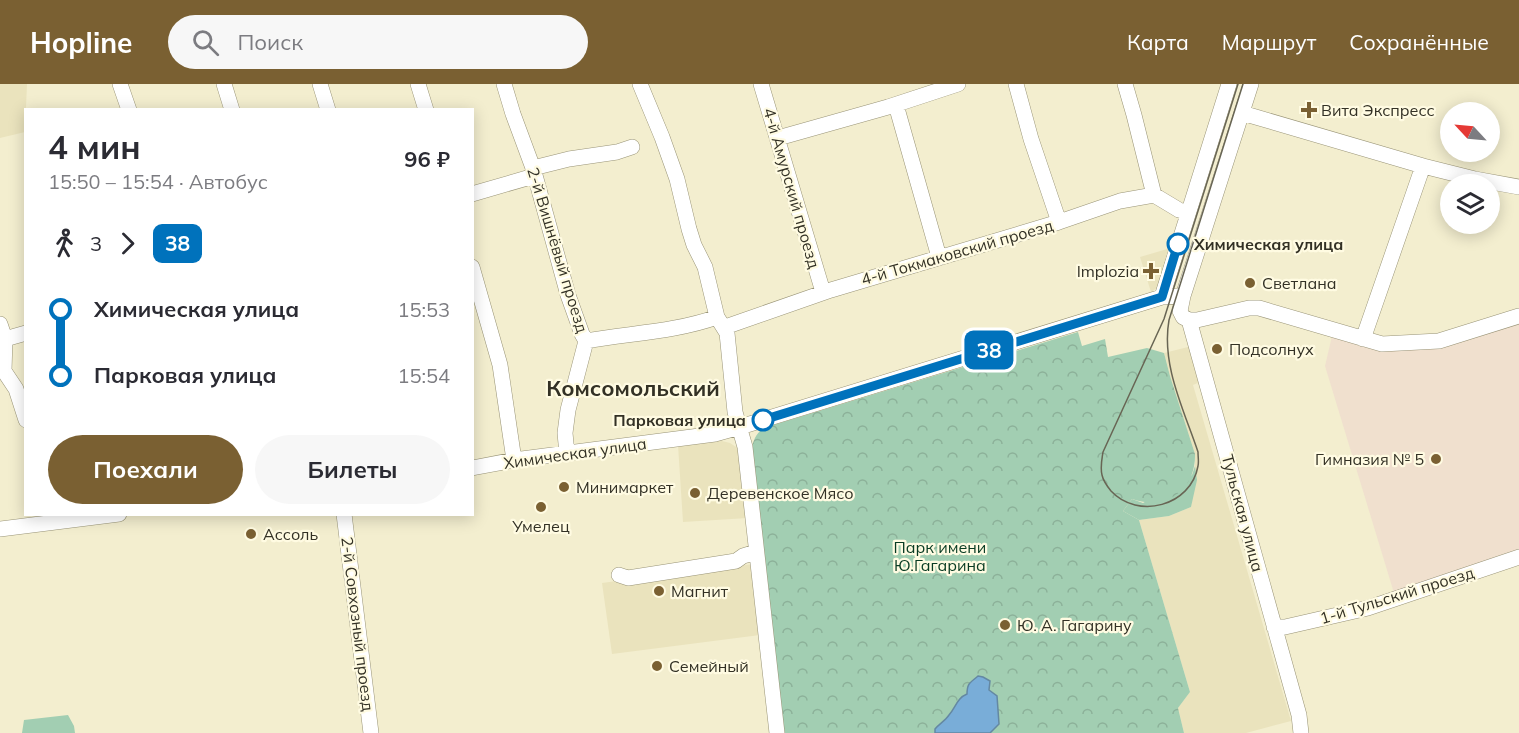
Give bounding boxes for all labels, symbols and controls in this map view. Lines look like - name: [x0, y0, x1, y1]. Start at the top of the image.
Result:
- search box: [168, 15, 588, 69]
- text: Hopline: [30, 25, 132, 60]
- icon: search: [189, 26, 222, 59]
- text: Поиск: [237, 28, 303, 56]
- text: Карта: [1127, 29, 1189, 55]
- text: Маршрут: [1222, 29, 1316, 55]
- text: Сохранённые: [1349, 29, 1489, 55]
- place label: Вита Экспресс: [1321, 100, 1435, 120]
- north arrow: [1440, 102, 1500, 162]
- map controls: [1440, 102, 1500, 234]
- marker: Вита Экспресс: [1302, 103, 1316, 117]
- street label: 4-й Амурский проезд: [759, 105, 825, 271]
- text: 4 мин: [48, 126, 141, 167]
- text: 96 ₽: [404, 145, 450, 173]
- street label: 2-й Вишнёвый проезд: [523, 165, 593, 335]
- text: 15:50 – 15:54 · Автобус: [48, 169, 268, 194]
- button: layers: [1440, 174, 1500, 234]
- street label: 4-й Токмаковский проезд: [858, 215, 1056, 289]
- icon: walk: [48, 227, 81, 260]
- icon: forward: [111, 227, 144, 260]
- text: 38: [165, 230, 190, 256]
- text: 3: [90, 231, 102, 256]
- marker: Химическая улица: [1167, 233, 1189, 255]
- place label: Химическая улица: [1193, 234, 1343, 254]
- place label: Implozia: [1077, 261, 1139, 281]
- marker: Implozia: [1144, 264, 1158, 278]
- place label: Светлана: [1262, 273, 1336, 293]
- marker: Светлана: [1243, 276, 1257, 290]
- text: Химическая улица: [94, 295, 299, 323]
- text: 15:53: [397, 297, 450, 322]
- line badge: 38: [962, 330, 1016, 370]
- text: 38: [976, 337, 1002, 363]
- place label: Подсолнух: [1229, 339, 1314, 359]
- marker: Подсолнух: [1210, 342, 1224, 356]
- text: Парковая улица: [94, 361, 276, 389]
- text: 15:54: [397, 363, 450, 388]
- district label: Комсомольский: [546, 374, 720, 402]
- marker: Парковая улица: [752, 409, 774, 431]
- place label: Парковая улица: [613, 410, 746, 430]
- street label: Химическая улица: [502, 433, 648, 473]
- button: Поехали: [48, 435, 243, 504]
- button: Билеты: [255, 435, 450, 504]
- place label: Гимназия № 5: [1315, 449, 1424, 469]
- street label: Тульская улица: [1218, 452, 1268, 574]
- marker: Гимназия № 5: [1429, 452, 1443, 466]
- place label: Минимаркет: [576, 477, 674, 497]
- marker: Минимаркет: [557, 480, 571, 494]
- place label: Деревенское Мясо: [707, 483, 854, 503]
- marker: Деревенское Мясо: [688, 486, 702, 500]
- marker: Умелец: [534, 500, 548, 514]
- place label: Умелец: [511, 516, 570, 536]
- place label: Ассоль: [263, 524, 318, 544]
- marker: Ассоль: [244, 527, 258, 541]
- street label: 2-й Совхозный проезд: [337, 536, 379, 713]
- park label: Парк имени Ю.Гагарина: [894, 537, 986, 575]
- street label: 1-й Тульский проезд: [1317, 562, 1477, 628]
- place label: Магнит: [671, 581, 729, 601]
- marker: Магнит: [652, 584, 666, 598]
- place label: Ю. А. Гагарину: [1017, 615, 1132, 635]
- marker: Ю. А. Гагарину: [998, 618, 1012, 632]
- place label: Семейный: [669, 656, 749, 676]
- marker: Семейный: [650, 659, 664, 673]

